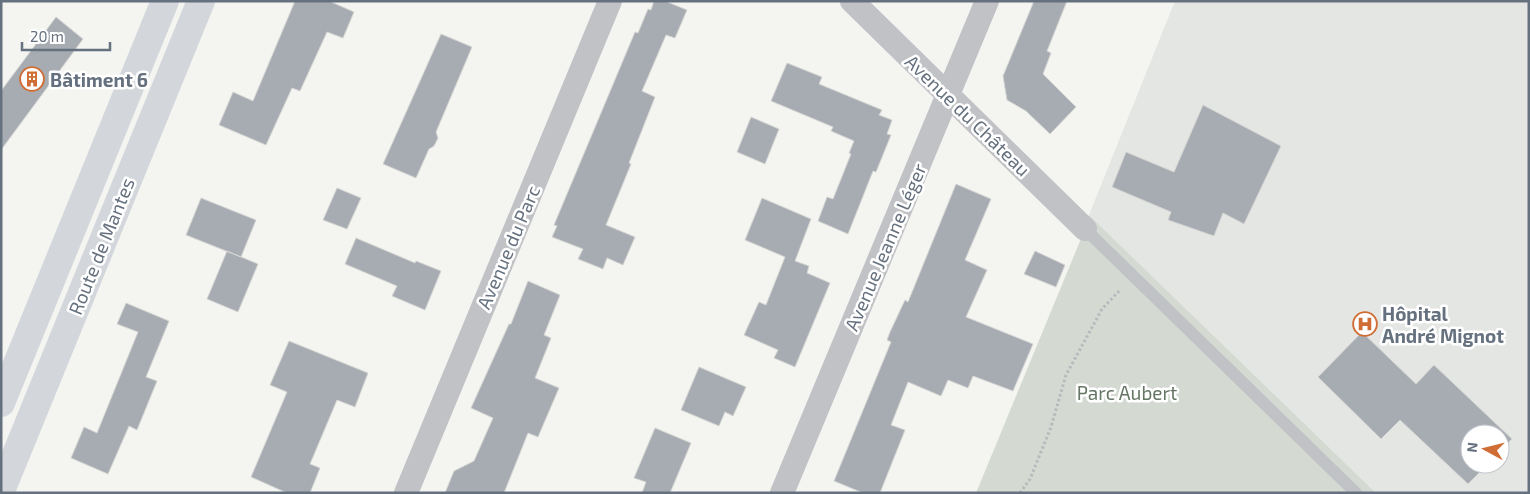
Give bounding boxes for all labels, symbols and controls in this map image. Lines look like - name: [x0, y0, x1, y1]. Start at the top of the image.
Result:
- scale bar: [22, 20, 110, 52]
- text: 20 m: [30, 27, 64, 45]
- street label: Avenue du Château: [901, 49, 1035, 181]
- building icon: Bâtiment 6: [19, 66, 45, 92]
- place label: Bâtiment 6: [50, 68, 148, 91]
- street label: Avenue Jeanne Léger: [839, 160, 931, 334]
- street label: Route de Mantes: [63, 174, 139, 318]
- street label: Avenue du Parc: [472, 182, 544, 312]
- place label: Hôpital André Mignot: [1382, 302, 1504, 347]
- hospital icon: Hôpital André Mignot: [1352, 311, 1378, 337]
- park label: Parc Aubert: [1077, 381, 1177, 404]
- north arrow: [1460, 424, 1510, 474]
- text: N: [1463, 441, 1481, 453]

